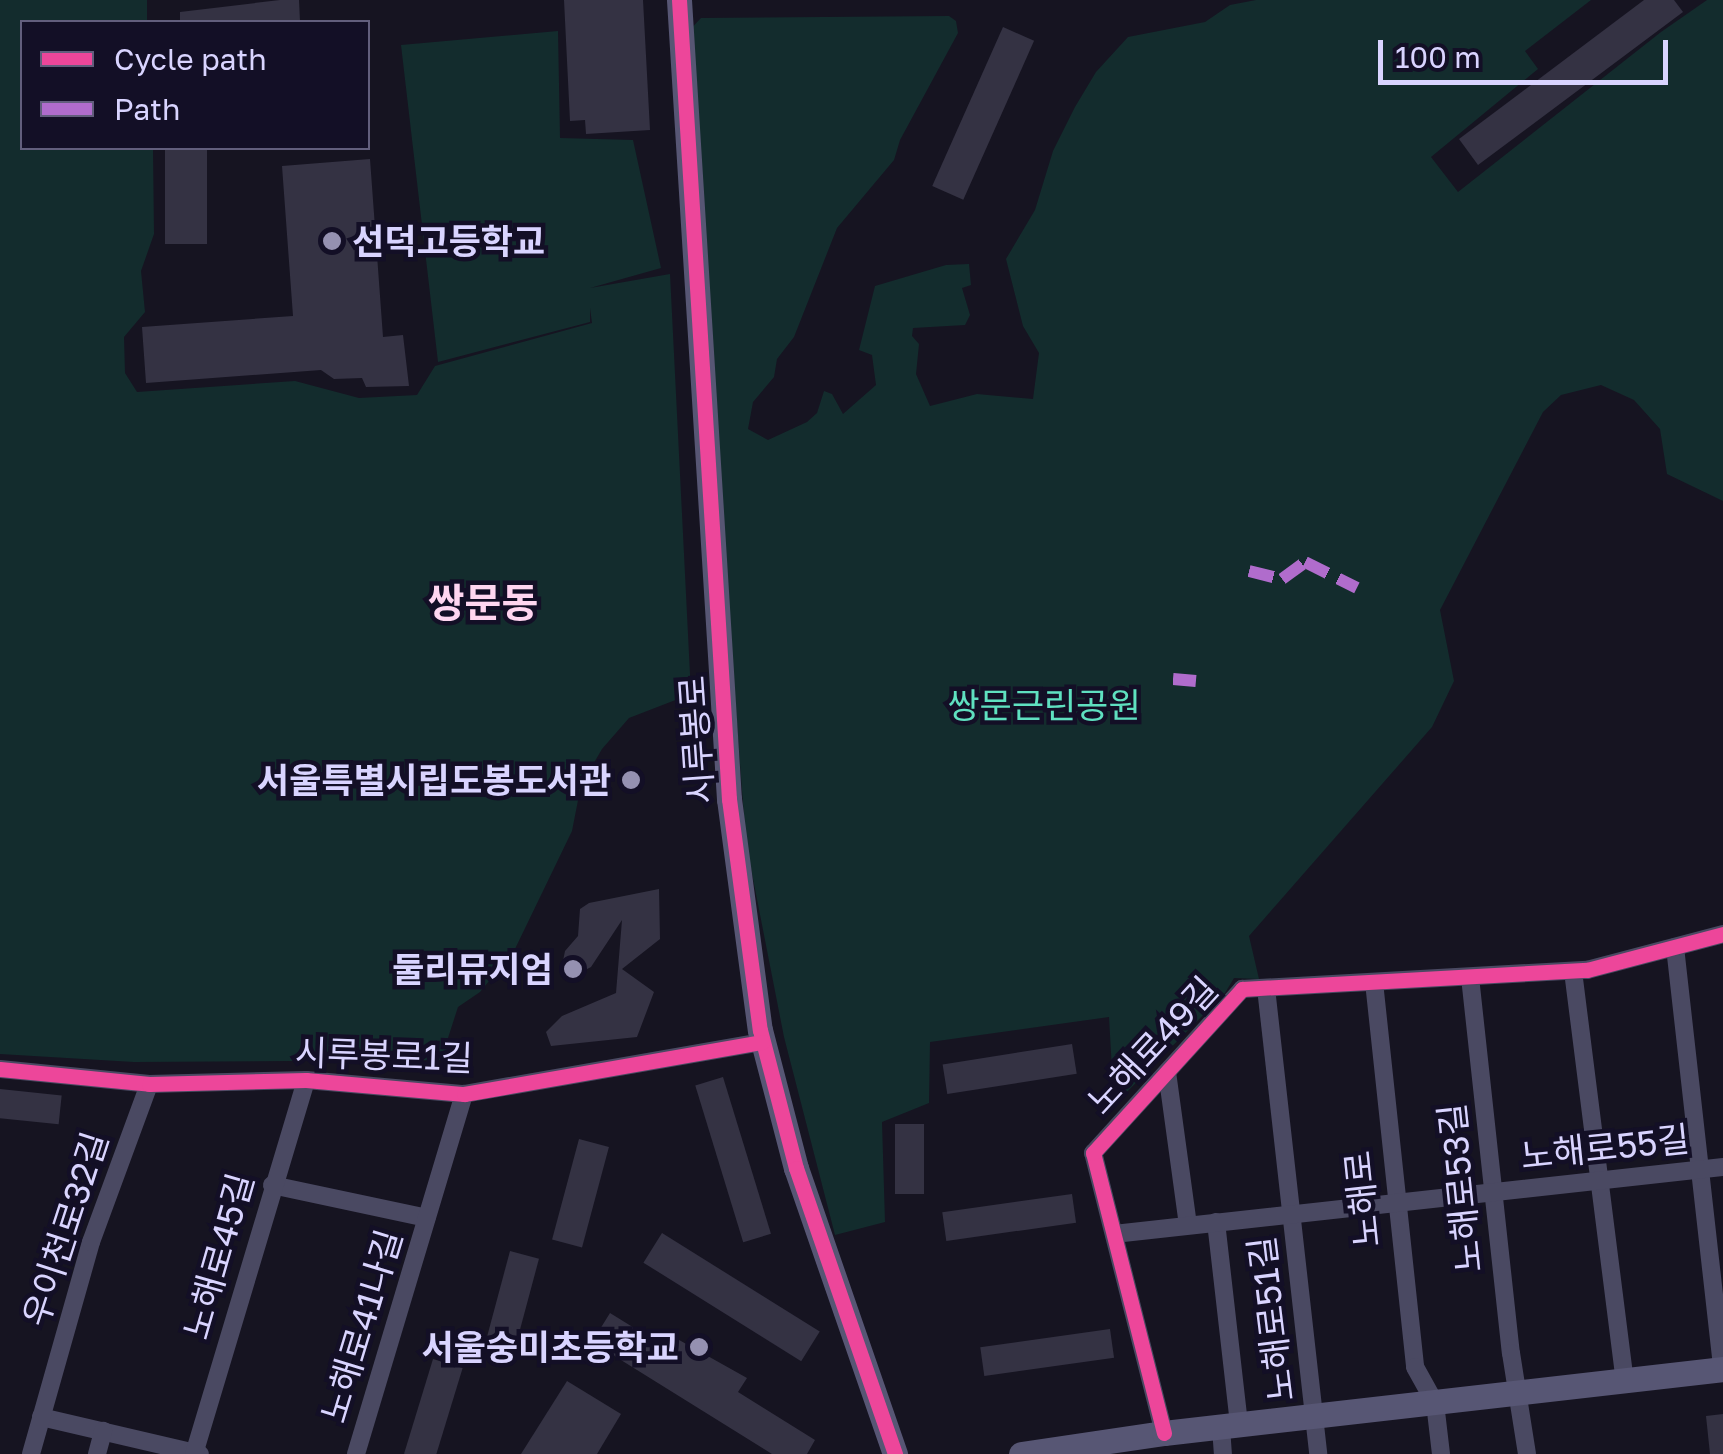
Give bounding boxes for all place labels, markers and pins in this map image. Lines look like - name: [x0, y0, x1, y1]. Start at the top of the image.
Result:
- place label: 선덕고등학교: [352, 220, 545, 262]
- marker: 선덕고등학교: [321, 230, 343, 252]
- place label: 서울특별시립도봉도서관: [257, 759, 611, 801]
- marker: 서울특별시립도봉도서관: [620, 769, 642, 791]
- place label: 둘리뮤지엄: [392, 948, 553, 990]
- marker: 둘리뮤지엄: [562, 958, 584, 980]
- place label: 서울숭미초등학교: [421, 1326, 679, 1368]
- marker: 서울숭미초등학교: [688, 1336, 710, 1358]

